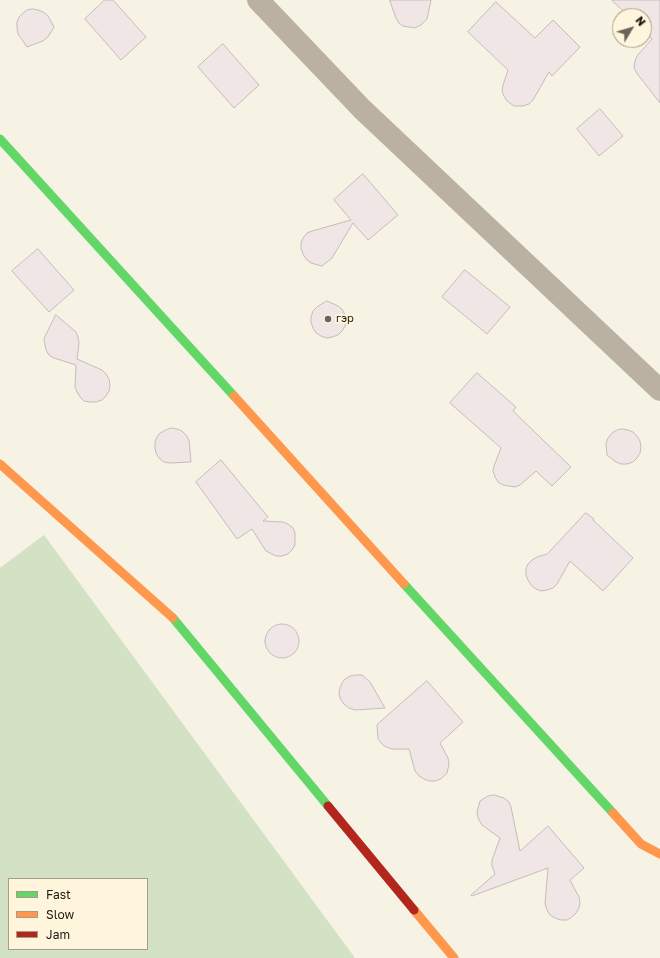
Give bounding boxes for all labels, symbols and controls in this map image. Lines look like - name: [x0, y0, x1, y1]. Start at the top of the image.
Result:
- north arrow: [612, 8, 652, 48]
- text: N: [633, 14, 649, 28]
- place label: гэр: [336, 312, 354, 326]
- marker: гэр: [323, 314, 333, 324]
- legend: [8, 878, 148, 950]
- text: Fast: [46, 887, 71, 902]
- text: Slow: [46, 907, 74, 922]
- text: Jam: [46, 927, 70, 942]

